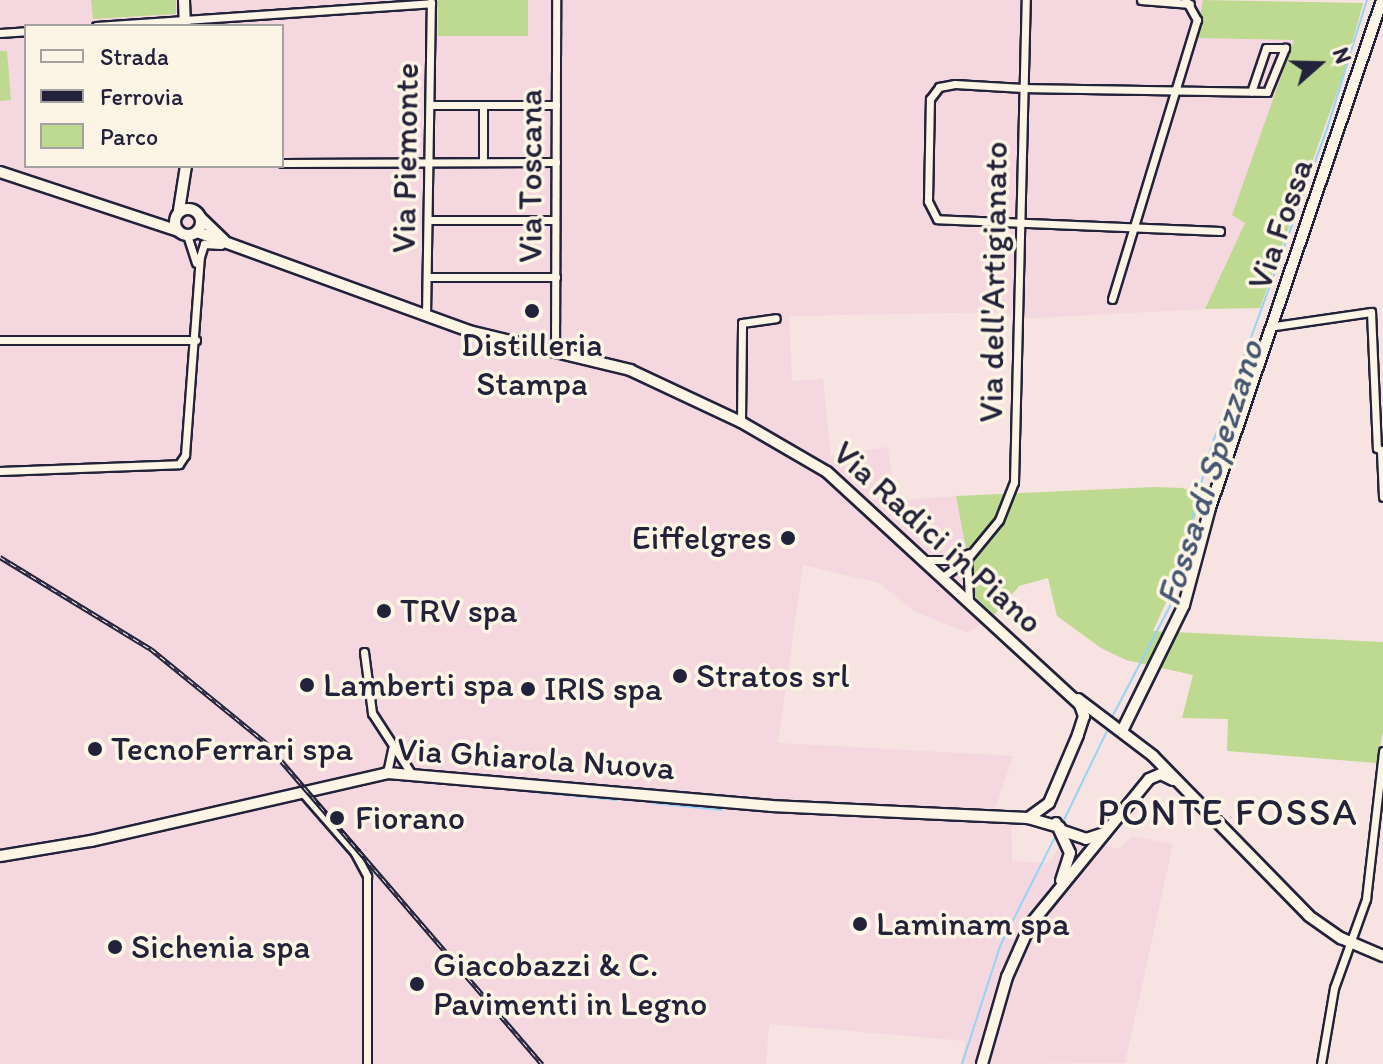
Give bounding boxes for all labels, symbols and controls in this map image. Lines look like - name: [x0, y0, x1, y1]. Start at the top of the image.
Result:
- legend: [24, 24, 284, 168]
- north arrow: [1279, 24, 1359, 104]
- text: Strada: [100, 42, 169, 71]
- text: N: [1327, 44, 1357, 67]
- street label: Via Piemonte: [383, 62, 427, 254]
- text: Ferrovia: [100, 82, 183, 111]
- street label: Via Toscana: [510, 91, 550, 261]
- text: Parco: [100, 122, 158, 151]
- street label: Via dell'Artigianato: [970, 141, 1016, 423]
- street label: Via Fossa: [1239, 154, 1321, 294]
- marker: Distilleria Stampa: [523, 302, 541, 320]
- place label: Distilleria Stampa: [461, 324, 603, 404]
- water label: Fossa di Spezzano: [1146, 335, 1272, 611]
- street label: Via Radici in Piano: [825, 432, 1051, 642]
- place label: Eiffelgres: [632, 518, 772, 558]
- marker: Eiffelgres: [779, 529, 797, 547]
- place label: TRV spa: [400, 591, 517, 631]
- marker: TRV spa: [375, 602, 393, 620]
- place label: Stratos srl: [696, 656, 849, 696]
- place label: Lamberti spa: [323, 665, 512, 705]
- marker: Stratos srl: [671, 667, 689, 685]
- place label: IRIS spa: [544, 669, 662, 709]
- marker: Lamberti spa: [298, 676, 316, 694]
- marker: IRIS spa: [519, 680, 537, 698]
- street label: Via Ghiarola Nuova: [396, 728, 676, 788]
- place label: TecnoFerrari spa: [111, 729, 352, 769]
- marker: TecnoFerrari spa: [86, 740, 104, 758]
- district label: PONTE FOSSA: [1097, 790, 1359, 836]
- place label: Fiorano: [355, 798, 465, 838]
- marker: Fiorano: [326, 807, 348, 829]
- place label: Laminam spa: [876, 904, 1070, 944]
- marker: Laminam spa: [851, 915, 869, 933]
- place label: Sichenia spa: [131, 927, 311, 967]
- marker: Sichenia spa: [106, 938, 124, 956]
- place label: Giacobazzi & C. Pavimenti in Legno: [433, 944, 707, 1024]
- marker: Giacobazzi & C. Pavimenti in Legno: [408, 975, 426, 993]

